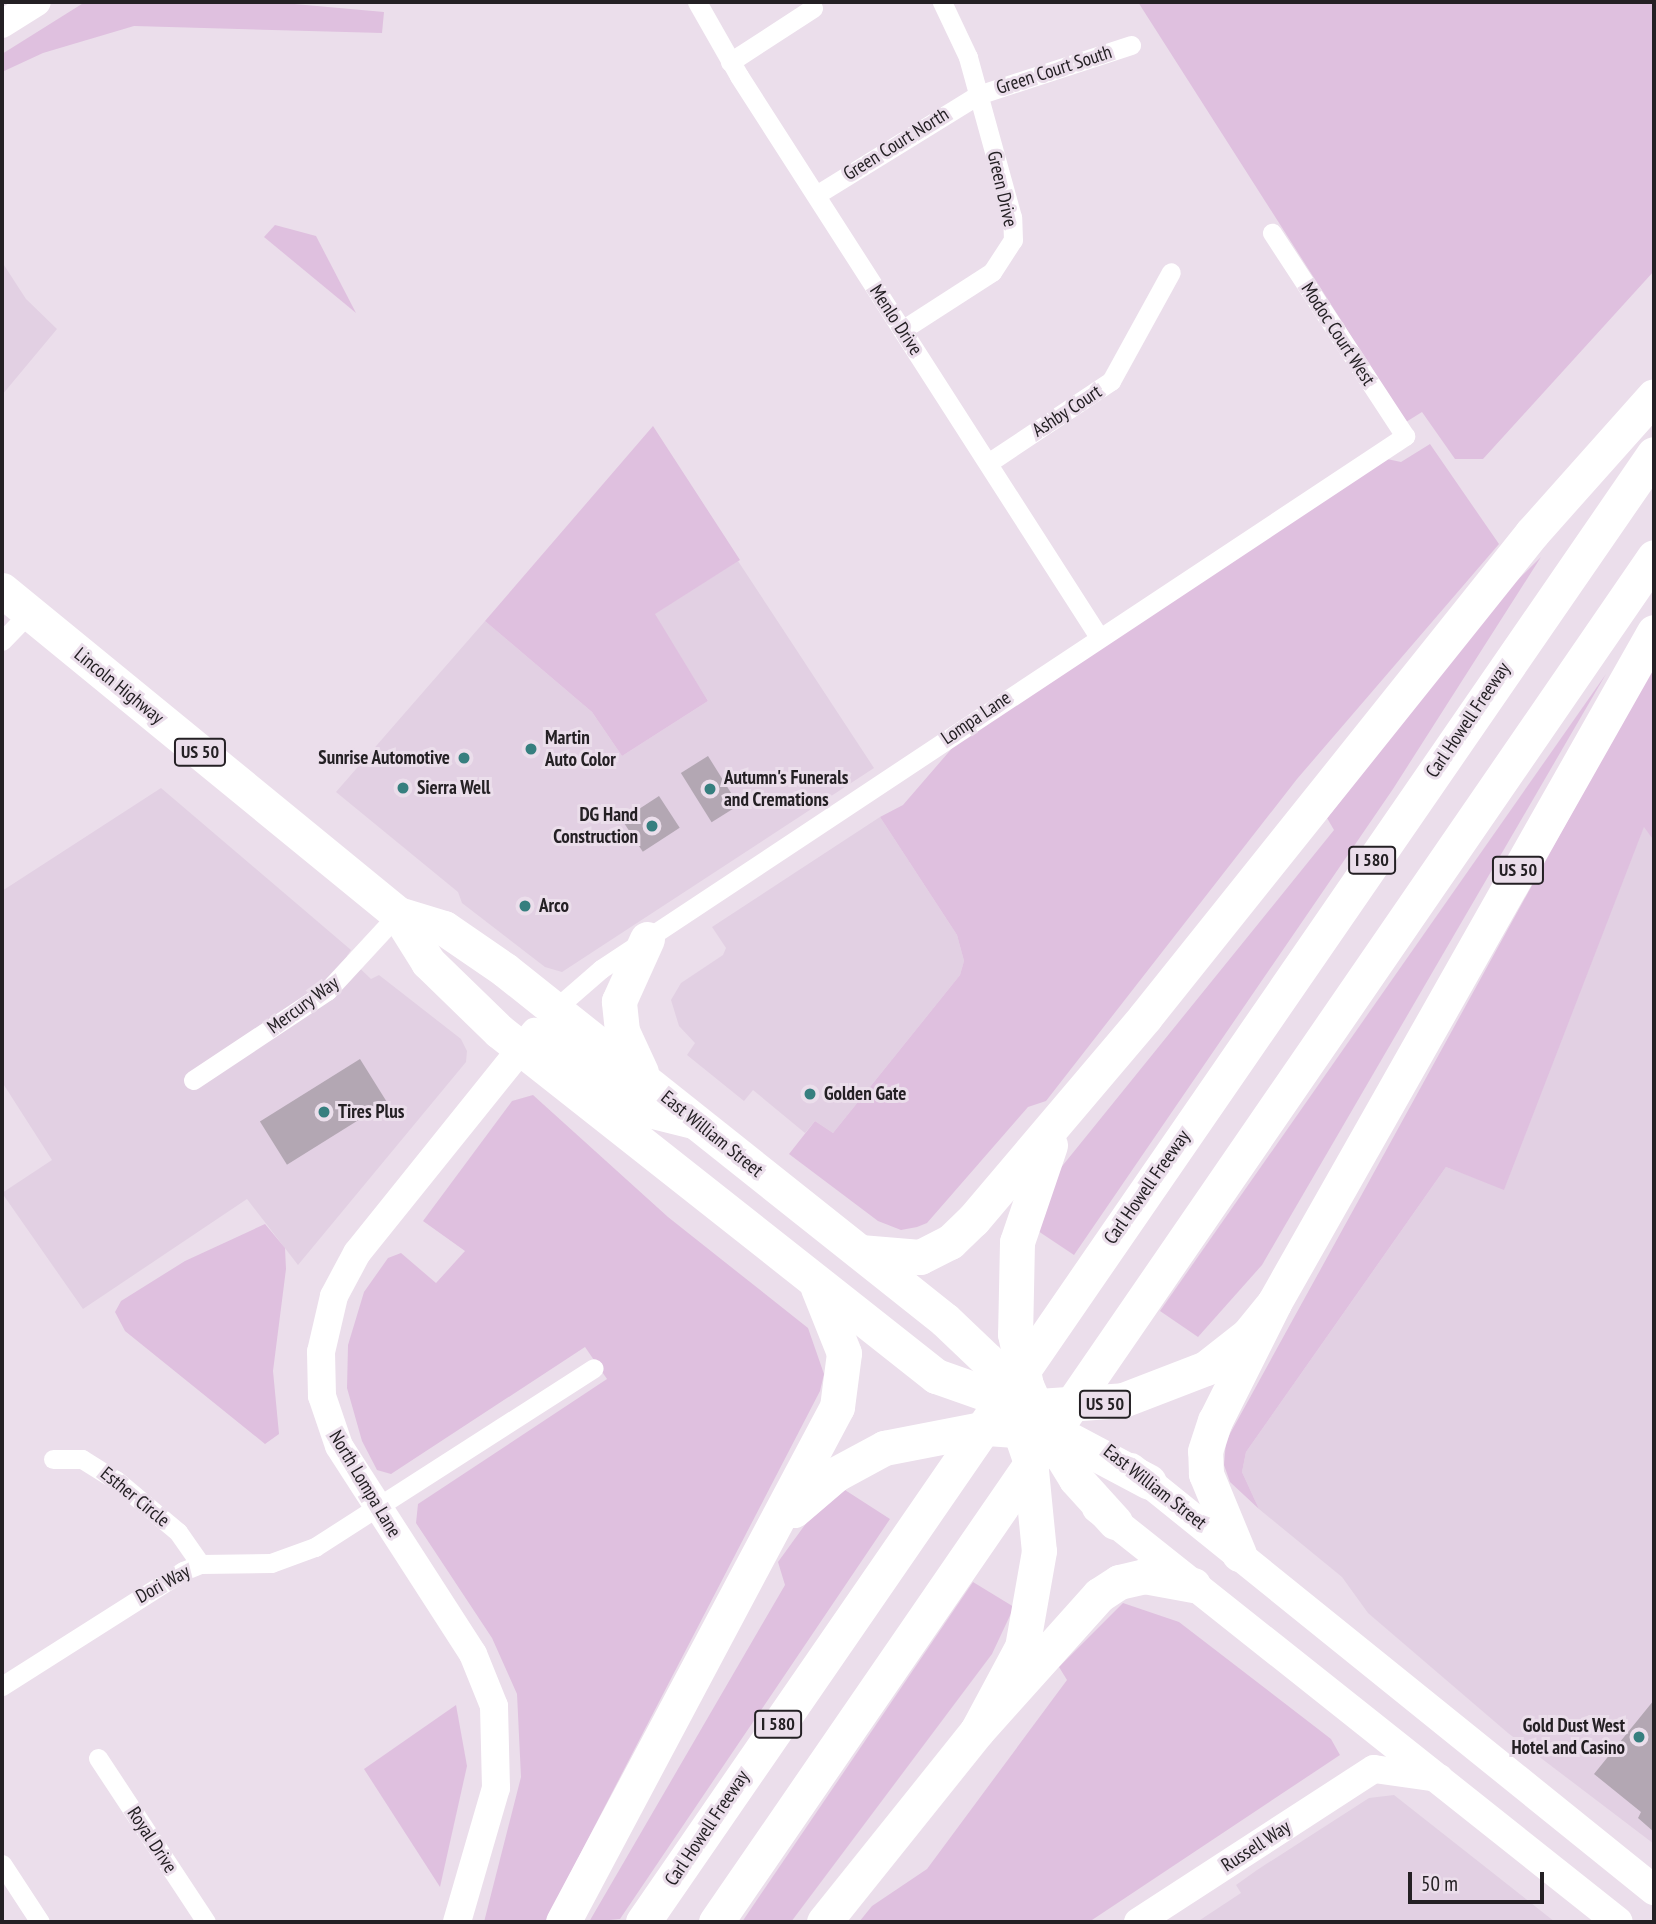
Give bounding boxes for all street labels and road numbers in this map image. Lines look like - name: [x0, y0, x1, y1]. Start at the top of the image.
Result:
- street label: Green Court South: [993, 41, 1115, 99]
- street label: Green Court North: [839, 103, 953, 185]
- street label: Green Drive: [982, 149, 1022, 229]
- street label: Modoc Court West: [1296, 278, 1380, 390]
- street label: Menlo Drive: [865, 280, 927, 360]
- street label: Ashby Court: [1028, 380, 1106, 442]
- street label: Lincoln Highway: [70, 643, 168, 729]
- street label: Carl Howell Freeway: [1421, 658, 1515, 782]
- street label: Lompa Lane: [937, 686, 1015, 750]
- road number: US 50: [174, 738, 226, 766]
- road number: I 580: [1348, 846, 1396, 874]
- road number: US 50: [1492, 856, 1544, 884]
- street label: Mercury Way: [263, 971, 343, 1039]
- street label: East William Street: [656, 1086, 768, 1182]
- street label: Carl Howell Freeway: [1099, 1126, 1195, 1248]
- road number: US 50: [1079, 1390, 1131, 1419]
- street label: North Lompa Lane: [324, 1426, 406, 1542]
- street label: East William Street: [1099, 1440, 1211, 1534]
- street label: Esther Circle: [96, 1462, 174, 1532]
- street label: Dori Way: [132, 1560, 194, 1608]
- road number: I 580: [754, 1709, 802, 1738]
- street label: Carl Howell Freeway: [660, 1766, 754, 1890]
- street label: Royal Drive: [122, 1803, 182, 1877]
- street label: Russell Way: [1217, 1815, 1295, 1877]

